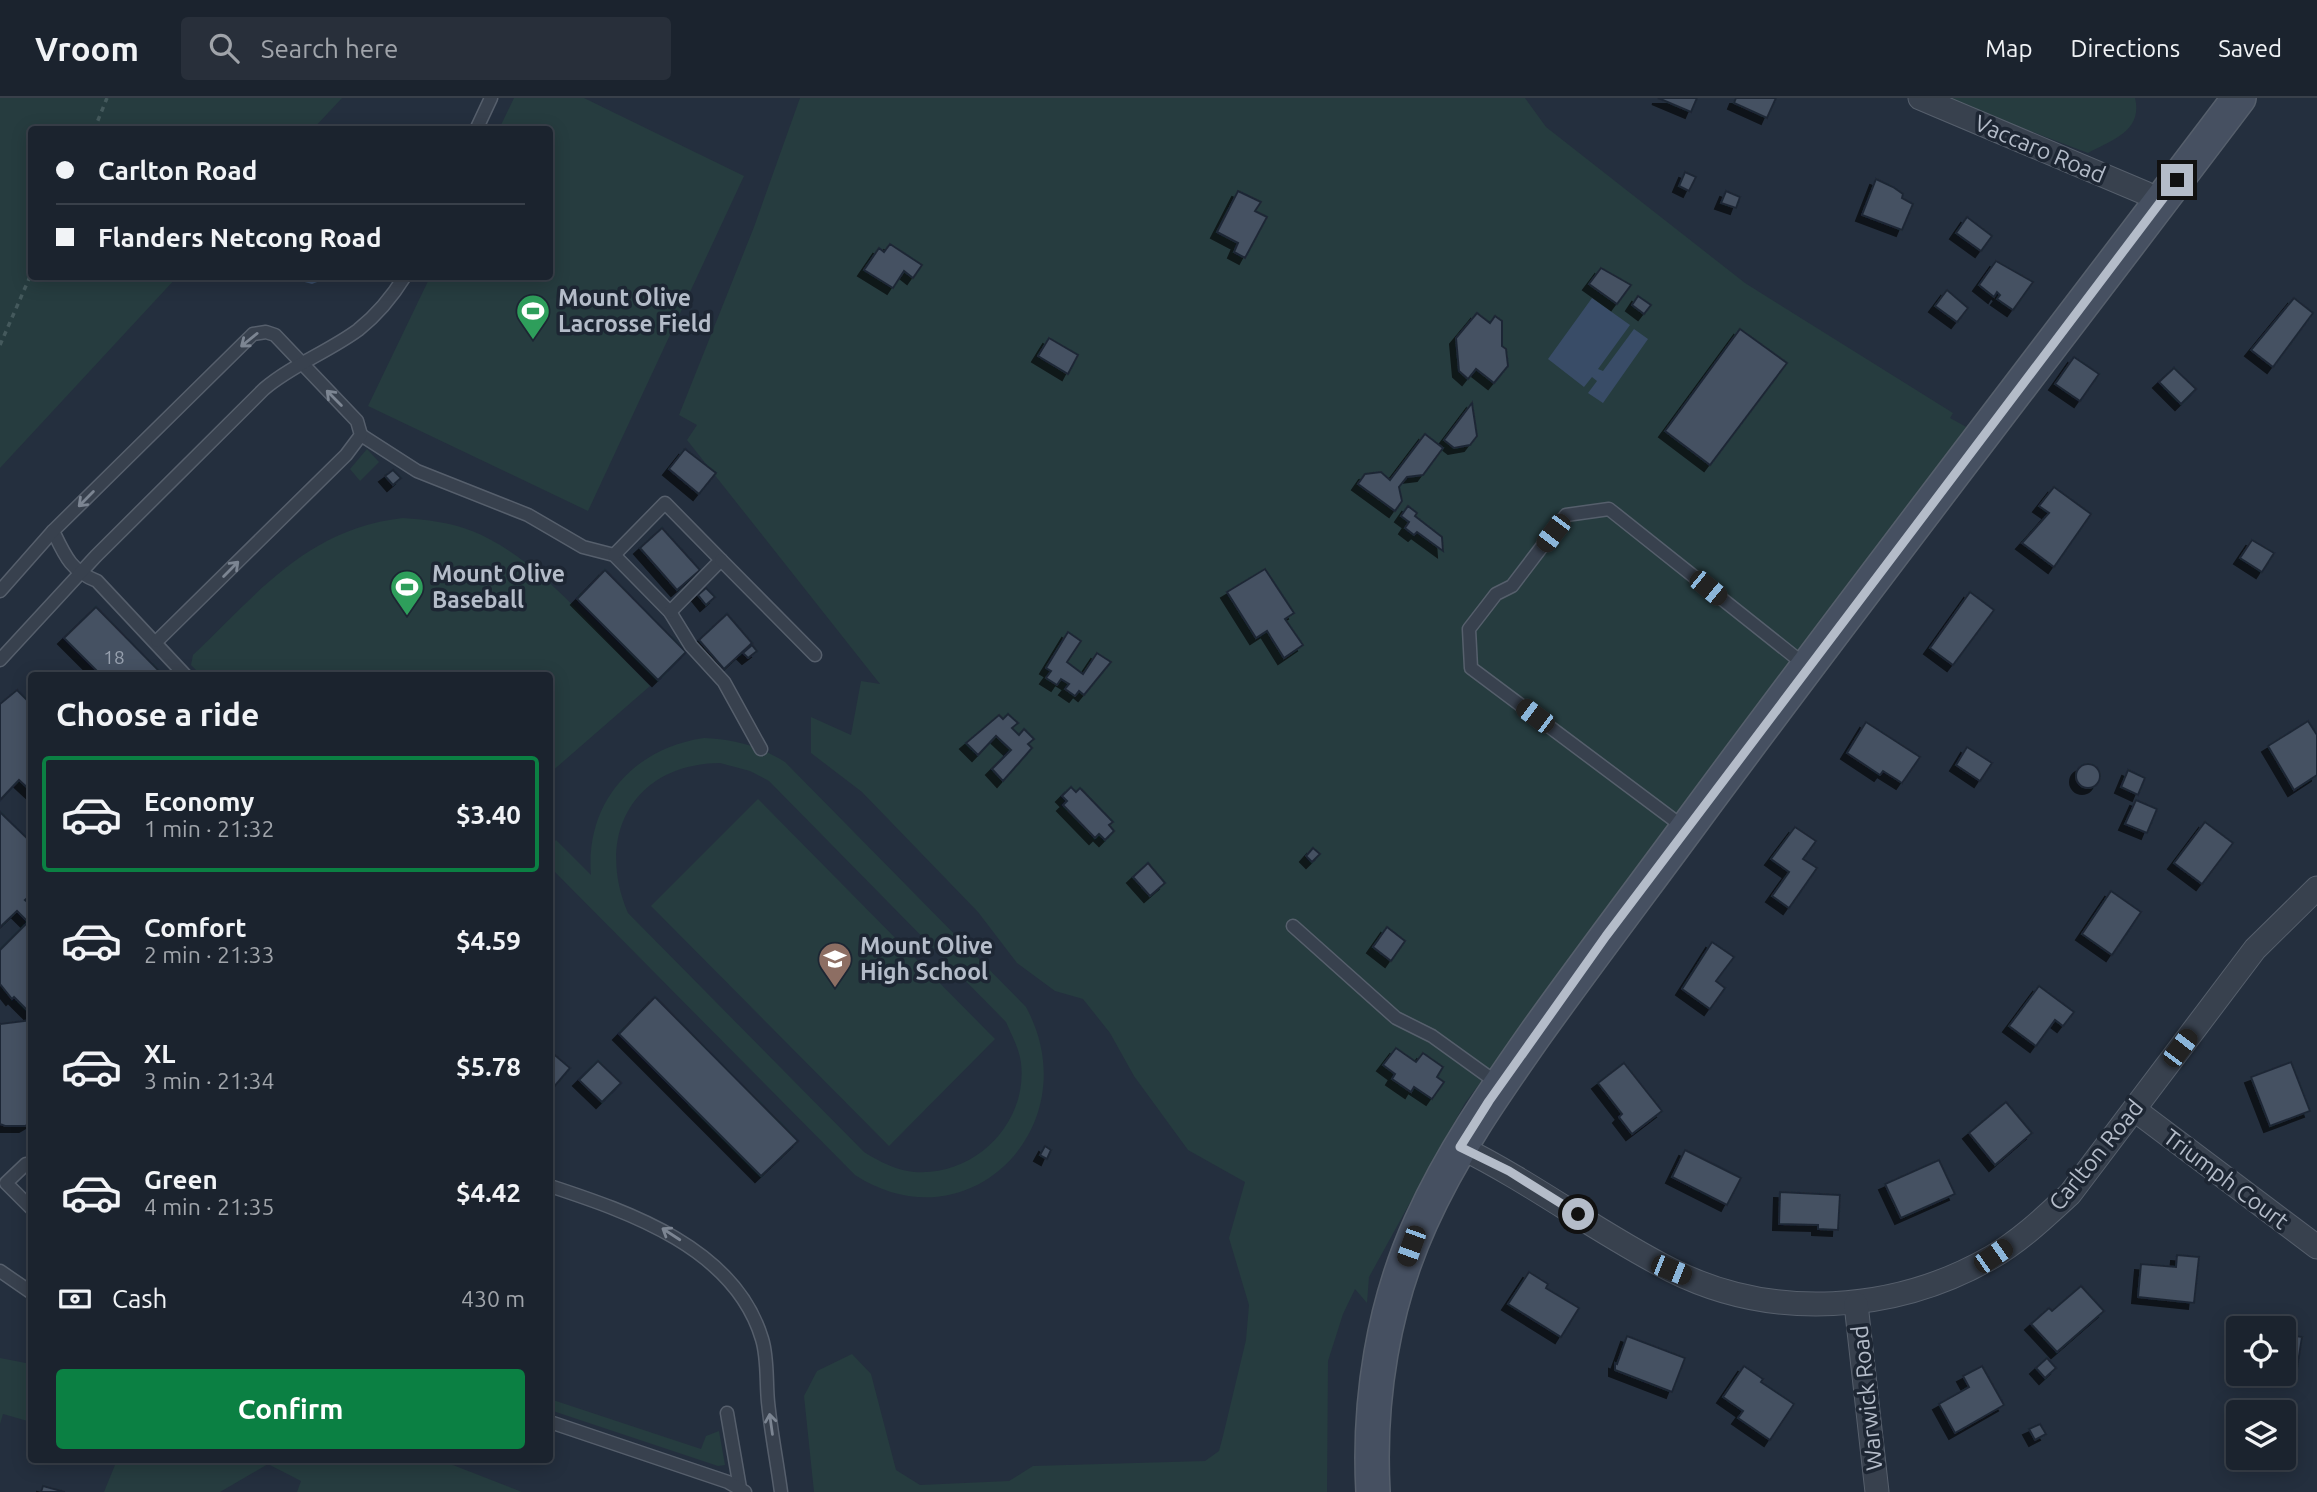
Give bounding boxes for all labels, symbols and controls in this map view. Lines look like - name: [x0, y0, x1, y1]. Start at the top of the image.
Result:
- search box: [181, 17, 671, 80]
- icon: search: [205, 29, 243, 67]
- text: Vroom: [35, 30, 139, 67]
- text: Search here: [261, 34, 398, 63]
- text: Map: [1985, 35, 2032, 62]
- text: Directions: [2070, 35, 2180, 62]
- text: Saved: [2218, 35, 2282, 62]
- street label: Vaccaro Road: [1971, 110, 2109, 187]
- text: Carlton Road: [98, 156, 257, 185]
- route end: [2161, 164, 2193, 196]
- text: Flanders Netcong Road: [98, 223, 381, 252]
- place label: Mount Olive Lacrosse Field: [558, 285, 712, 336]
- sports icon: Mount Olive Lacrosse Field: [514, 292, 552, 341]
- one-way arrow: [240, 333, 258, 348]
- one-way arrow: [325, 389, 342, 406]
- one-way arrow: [78, 491, 95, 508]
- car: [1532, 510, 1575, 556]
- one-way arrow: [223, 560, 240, 577]
- place label: Mount Olive Baseball: [432, 561, 565, 612]
- car: [1686, 567, 1731, 609]
- sports icon: Mount Olive Baseball: [388, 568, 426, 617]
- house number: 18: [103, 646, 125, 668]
- car: [1512, 695, 1559, 737]
- text: Choose a ride: [56, 696, 259, 732]
- icon: car: [60, 783, 123, 846]
- text: Economy: [144, 787, 254, 816]
- text: $3.40: [456, 800, 521, 829]
- text: 1 min · 21:32: [144, 816, 275, 841]
- icon: car: [60, 909, 123, 972]
- text: Comfort: [144, 913, 247, 942]
- text: $4.59: [456, 926, 521, 955]
- place label: Mount Olive High School: [860, 933, 993, 984]
- school or university icon: Mount Olive High School: [816, 940, 854, 989]
- text: 2 min · 21:33: [144, 942, 275, 967]
- car: [2159, 1025, 2202, 1071]
- icon: car: [60, 1035, 123, 1098]
- text: XL: [144, 1039, 175, 1068]
- text: $5.78: [456, 1052, 521, 1081]
- text: 3 min · 21:34: [144, 1068, 275, 1093]
- street label: Carlton Road: [2044, 1095, 2148, 1215]
- street label: Triumph Court: [2159, 1124, 2294, 1234]
- icon: car: [60, 1161, 123, 1224]
- text: Green: [144, 1165, 218, 1194]
- text: $4.42: [456, 1178, 521, 1207]
- text: 4 min · 21:35: [144, 1194, 275, 1219]
- route start: [1562, 1198, 1594, 1230]
- car: [1394, 1223, 1429, 1269]
- one-way arrow: [662, 1226, 681, 1241]
- car: [1970, 1235, 2017, 1277]
- car: [1648, 1252, 1695, 1288]
- icon: cash: [56, 1280, 94, 1318]
- text: Cash: [112, 1284, 167, 1313]
- text: 430 m: [461, 1286, 525, 1311]
- map controls: [2226, 1316, 2296, 1470]
- button: locate: [2226, 1316, 2296, 1386]
- street label: Warwick Road: [1846, 1324, 1887, 1472]
- button: Confirm: [56, 1369, 525, 1449]
- button: layers: [2226, 1400, 2296, 1470]
- one-way arrow: [764, 1414, 777, 1436]

